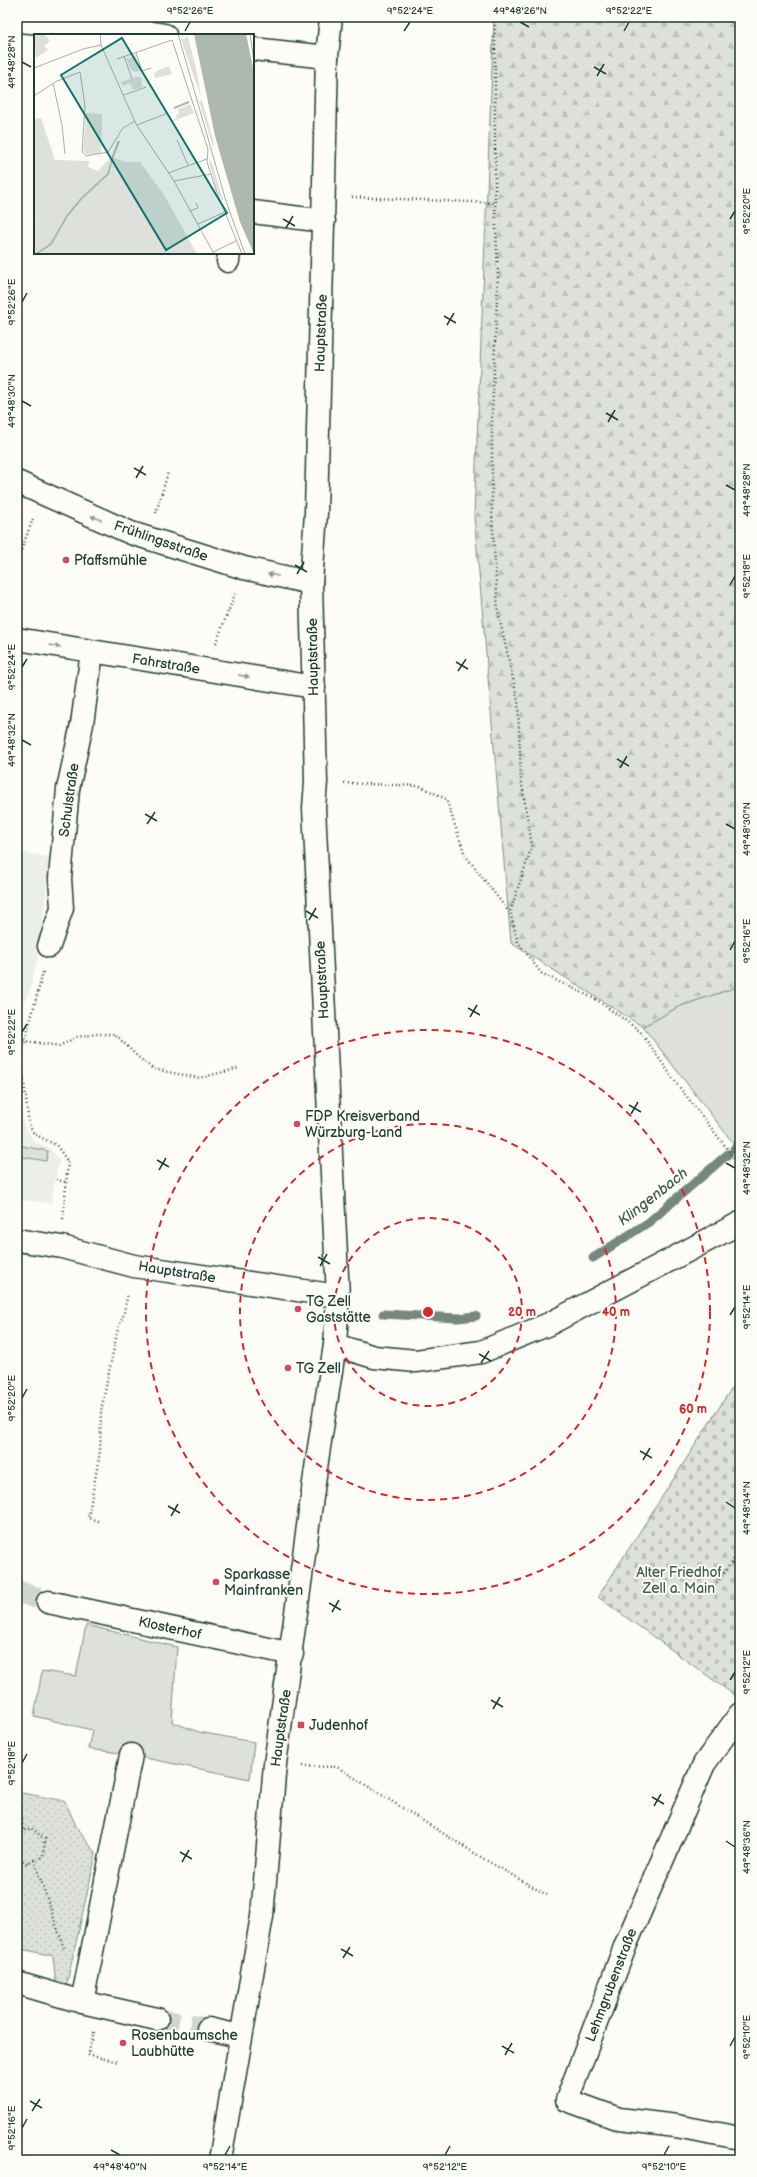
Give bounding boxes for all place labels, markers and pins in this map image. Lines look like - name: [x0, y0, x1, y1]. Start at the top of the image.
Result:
- place label: Pfaffsmühle: [74, 552, 147, 569]
- marker: Pfaffsmühle: [61, 555, 71, 565]
- place label: FDP Kreisverband Würzburg-Land: [305, 1108, 420, 1141]
- marker: FDP Kreisverband Würzburg-Land: [292, 1119, 302, 1129]
- place label: TG Zell Gaststätte: [306, 1293, 371, 1326]
- marker: TG Zell Gaststätte: [293, 1304, 303, 1314]
- centre of rings: [421, 1305, 435, 1319]
- place label: TG Zell: [296, 1360, 341, 1377]
- marker: TG Zell: [283, 1363, 293, 1373]
- place label: Sparkasse Mainfranken: [224, 1566, 303, 1599]
- marker: Sparkasse Mainfranken: [211, 1577, 221, 1587]
- place label: Judenhof: [309, 1717, 369, 1734]
- marker: Judenhof: [296, 1720, 306, 1730]
- place label: Rosenbaumsche Laubhütte: [131, 2027, 238, 2060]
- marker: Rosenbaumsche Laubhütte: [118, 2038, 128, 2048]

